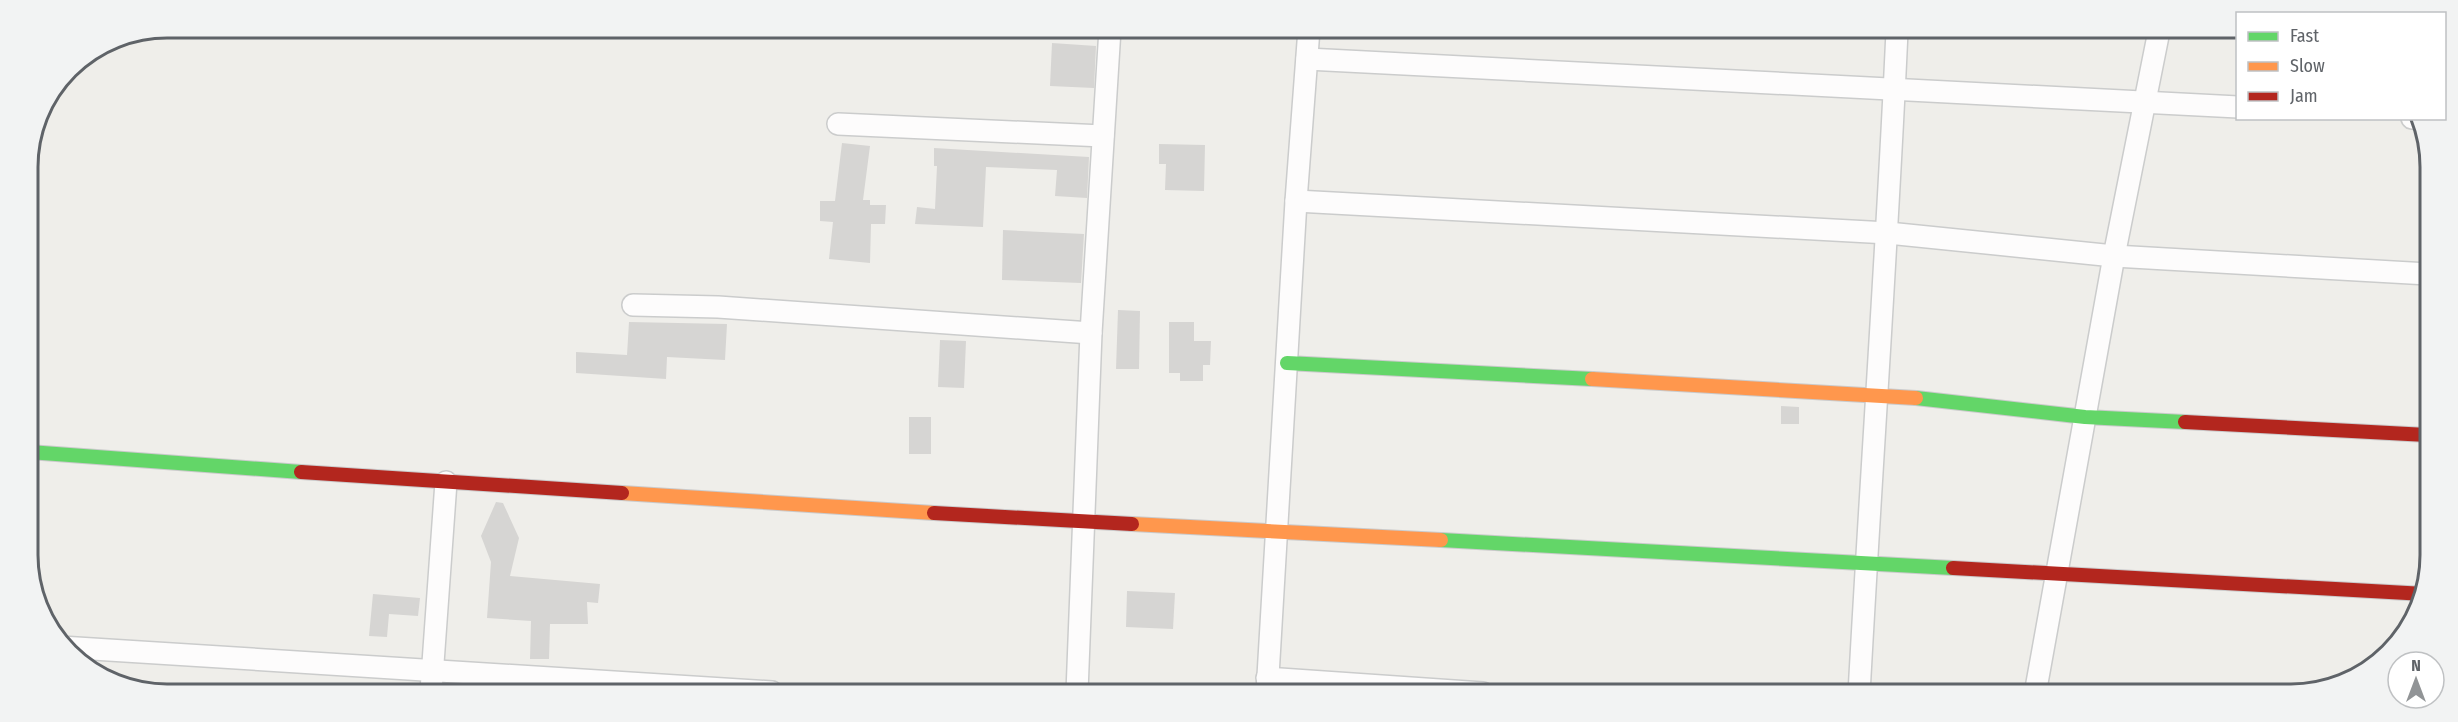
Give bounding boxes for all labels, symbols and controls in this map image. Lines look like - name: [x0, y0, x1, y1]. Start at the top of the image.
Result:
- legend: [2236, 12, 2446, 120]
- text: Fast: [2290, 25, 2319, 47]
- text: Slow: [2290, 55, 2325, 77]
- text: Jam: [2290, 85, 2318, 107]
- north arrow: [2386, 650, 2446, 710]
- text: N: [2411, 656, 2421, 675]

